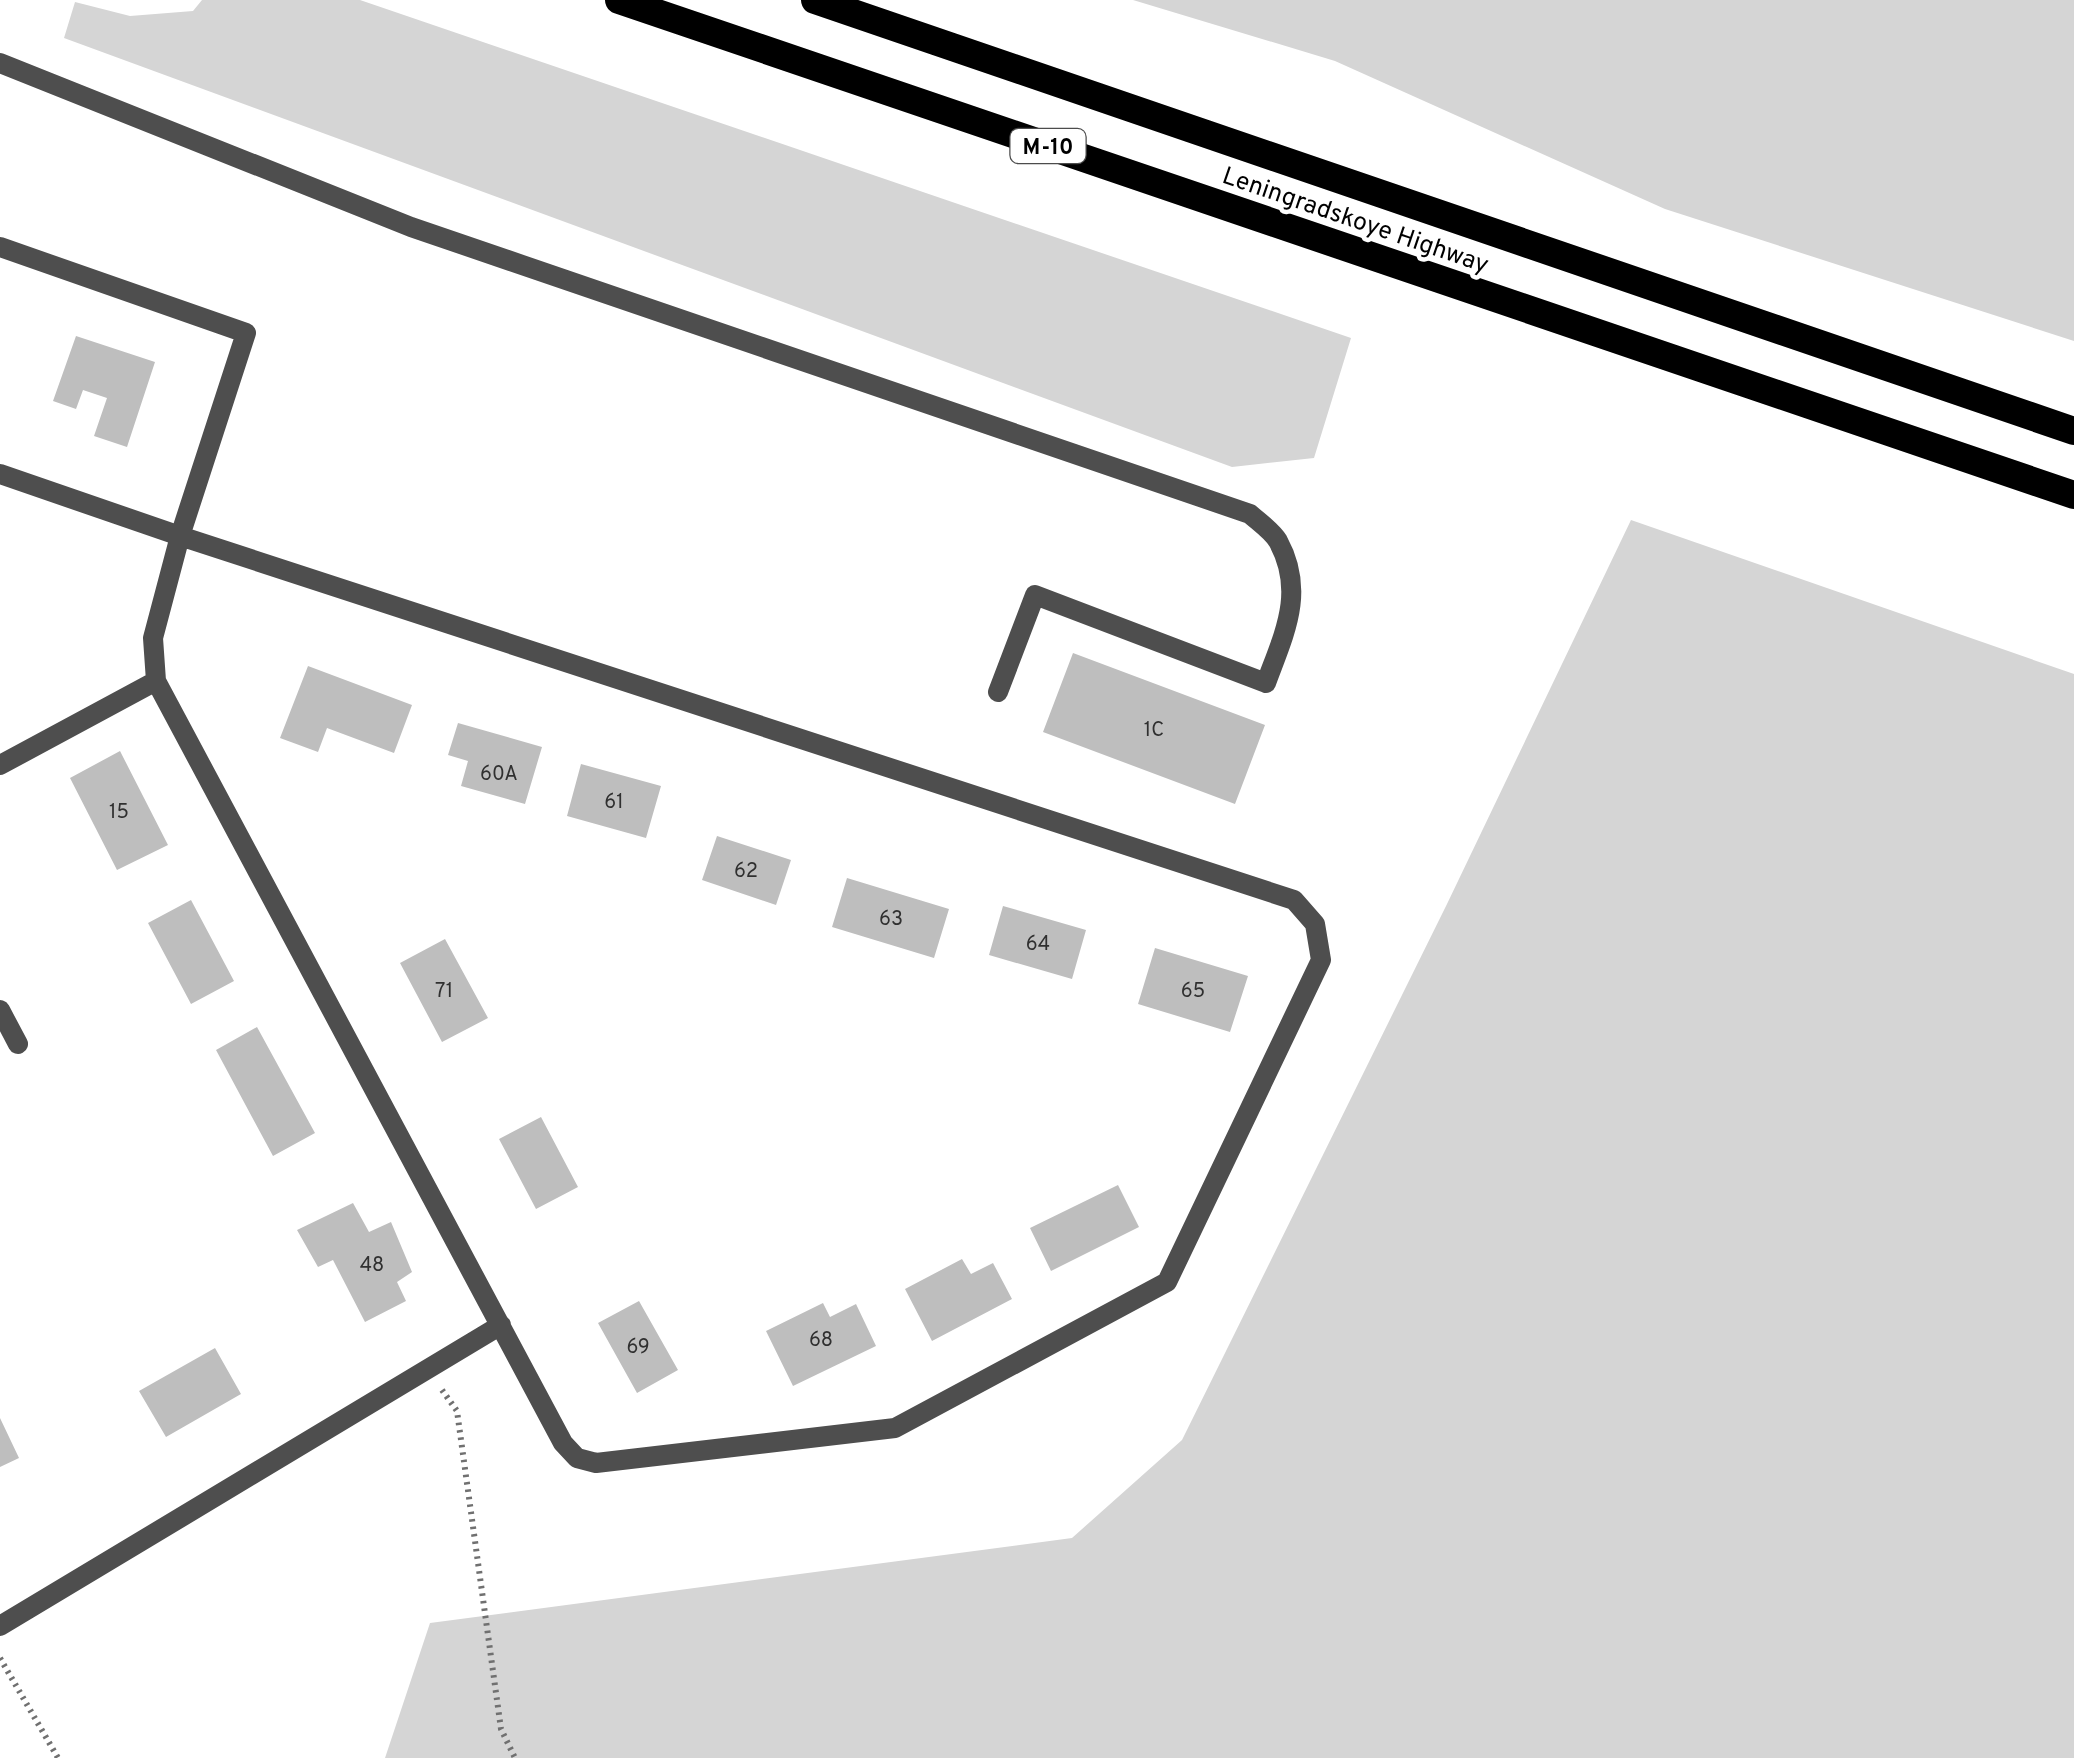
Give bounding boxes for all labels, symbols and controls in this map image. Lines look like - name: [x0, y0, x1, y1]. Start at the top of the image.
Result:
- road number: М-10: [1010, 129, 1086, 163]
- street label: Leningradskoye Highway: [1218, 161, 1493, 283]
- house number: 1С: [1144, 718, 1164, 744]
- house number: 60А: [480, 762, 518, 788]
- house number: 61: [604, 790, 624, 816]
- house number: 15: [109, 800, 129, 826]
- house number: 62: [734, 859, 758, 885]
- house number: 63: [879, 907, 903, 933]
- house number: 64: [1026, 932, 1050, 958]
- house number: 71: [435, 979, 453, 1005]
- house number: 65: [1181, 979, 1205, 1005]
- house number: 48: [360, 1253, 384, 1279]
- house number: 68: [809, 1328, 833, 1354]
- house number: 69: [626, 1335, 650, 1361]

